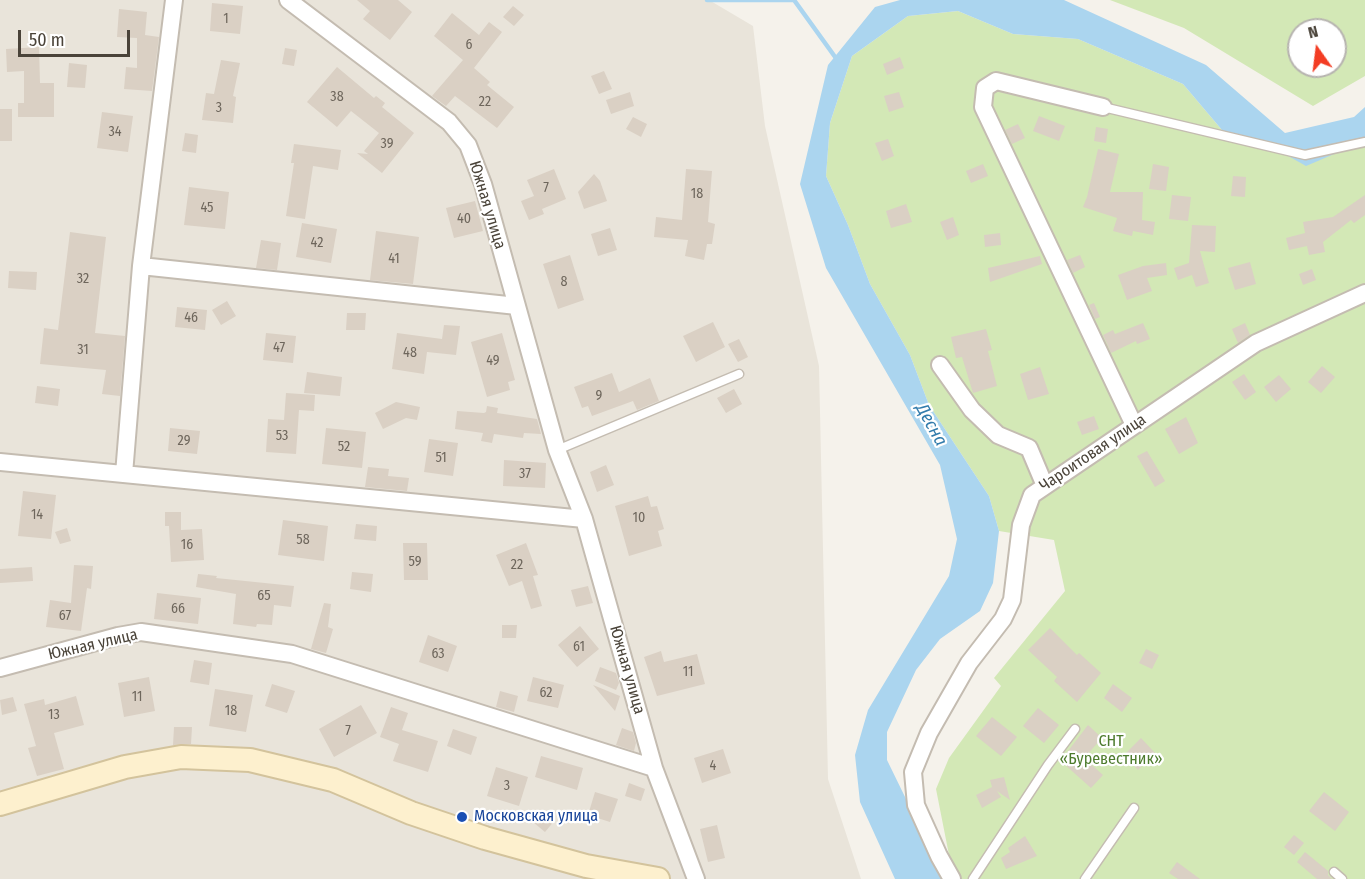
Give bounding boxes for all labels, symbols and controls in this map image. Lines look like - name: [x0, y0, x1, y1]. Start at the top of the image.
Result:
- house number: 1: [223, 11, 229, 27]
- scale bar: [21, 18, 134, 56]
- north arrow: [1287, 18, 1347, 78]
- text: N: [1306, 22, 1320, 42]
- text: 50 m: [29, 29, 65, 51]
- house number: 6: [466, 37, 472, 53]
- house number: 38: [330, 89, 344, 105]
- house number: 22: [479, 94, 491, 110]
- house number: 3: [216, 100, 222, 116]
- house number: 34: [108, 124, 122, 140]
- house number: 39: [381, 136, 393, 152]
- street label: Южная улица: [464, 159, 510, 251]
- house number: 7: [543, 180, 549, 196]
- house number: 18: [691, 186, 703, 202]
- house number: 45: [200, 200, 214, 216]
- house number: 40: [457, 211, 471, 227]
- house number: 42: [311, 235, 323, 251]
- house number: 41: [388, 251, 400, 267]
- house number: 32: [77, 271, 89, 287]
- house number: 8: [561, 274, 567, 290]
- house number: 46: [184, 310, 198, 326]
- house number: 47: [273, 340, 285, 356]
- house number: 31: [77, 342, 89, 358]
- house number: 48: [403, 345, 417, 361]
- house number: 49: [486, 353, 500, 369]
- house number: 9: [596, 388, 602, 404]
- water label: Десна: [911, 400, 951, 450]
- street label: Чароитовая улица: [1036, 410, 1150, 496]
- house number: 53: [276, 428, 288, 444]
- house number: 29: [178, 433, 190, 449]
- house number: 52: [338, 439, 350, 455]
- house number: 51: [435, 450, 447, 466]
- house number: 37: [519, 466, 531, 482]
- house number: 14: [31, 507, 43, 523]
- house number: 10: [633, 510, 645, 526]
- house number: 58: [296, 532, 310, 548]
- house number: 16: [181, 537, 193, 553]
- house number: 59: [408, 554, 422, 570]
- house number: 22: [511, 557, 523, 573]
- house number: 65: [257, 588, 271, 604]
- house number: 66: [171, 601, 185, 617]
- house number: 67: [59, 608, 71, 624]
- street label: Южная улица: [605, 623, 649, 717]
- street label: Южная улица: [46, 625, 140, 665]
- house number: 61: [573, 639, 585, 655]
- house number: 63: [431, 646, 445, 662]
- house number: 11: [683, 664, 693, 680]
- house number: 62: [540, 685, 552, 701]
- house number: 11: [132, 689, 142, 705]
- house number: 18: [225, 703, 237, 719]
- house number: 13: [48, 707, 60, 723]
- house number: 7: [345, 723, 351, 739]
- park label: СНТ «Буревестник»: [1060, 732, 1162, 770]
- house number: 4: [710, 758, 716, 774]
- house number: 3: [504, 778, 510, 794]
- place label: Московская улица: [474, 807, 598, 827]
- marker: Московская улица: [455, 810, 469, 824]

